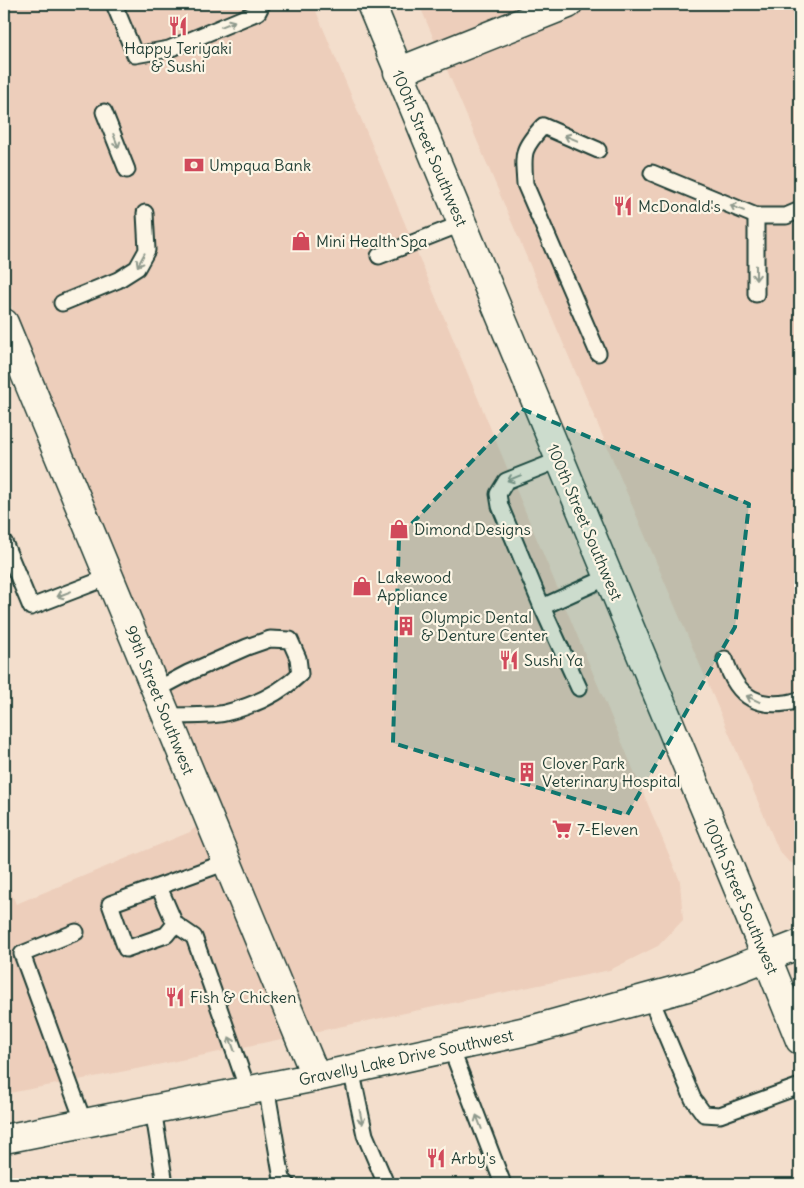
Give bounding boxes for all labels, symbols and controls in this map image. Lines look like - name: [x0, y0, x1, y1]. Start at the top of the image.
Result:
- restaurant icon: Happy Teriyaki & Sushi: [167, 15, 189, 37]
- one-way arrow: [220, 19, 235, 29]
- place label: Happy Teriyaki & Sushi: [124, 38, 232, 76]
- street label: 100th Street Southwest: [388, 67, 472, 230]
- one-way arrow: [112, 133, 121, 148]
- one-way arrow: [564, 133, 579, 142]
- bank icon: Umpqua Bank: [183, 154, 205, 176]
- place label: Umpqua Bank: [209, 155, 311, 175]
- restaurant icon: McDonald's: [612, 195, 634, 217]
- place label: McDonald's: [638, 196, 721, 216]
- one-way arrow: [730, 203, 745, 213]
- shop icon: Mini Health Spa: [290, 230, 312, 252]
- place label: Mini Health Spa: [316, 231, 427, 251]
- one-way arrow: [136, 252, 145, 267]
- one-way arrow: [751, 264, 761, 281]
- street label: 100th Street Southwest: [543, 441, 627, 604]
- one-way arrow: [507, 474, 522, 483]
- shop icon: Dimond Designs: [388, 518, 410, 540]
- place label: Dimond Designs: [414, 519, 531, 539]
- place label: Lakewood Appliance: [377, 567, 451, 605]
- shop icon: Lakewood Appliance: [351, 575, 373, 597]
- one-way arrow: [57, 590, 72, 599]
- place label: Olympic Dental & Denture Center: [421, 607, 548, 645]
- building icon: Olympic Dental & Denture Center: [395, 615, 417, 637]
- street label: 99th Street Southwest: [121, 623, 199, 778]
- restaurant icon: Sushi Ya: [498, 649, 520, 671]
- place label: Sushi Ya: [524, 650, 583, 670]
- one-way arrow: [746, 694, 761, 703]
- place label: Clover Park Veterinary Hospital: [542, 753, 680, 791]
- building icon: Clover Park Veterinary Hospital: [516, 761, 538, 783]
- street label: 100th Street Southwest: [699, 815, 783, 978]
- supermarket icon: 7-Eleven: [551, 818, 573, 840]
- place label: 7-Eleven: [577, 819, 638, 839]
- restaurant icon: Fish & Chicken: [164, 986, 186, 1008]
- place label: Fish & Chicken: [190, 987, 296, 1007]
- street label: Gravelly Lake Drive Southwest: [297, 1024, 516, 1090]
- one-way arrow: [227, 1037, 236, 1052]
- one-way arrow: [357, 1109, 366, 1125]
- one-way arrow: [474, 1115, 483, 1131]
- restaurant icon: Arby's: [425, 1147, 447, 1169]
- place label: Arby's: [451, 1148, 496, 1168]

